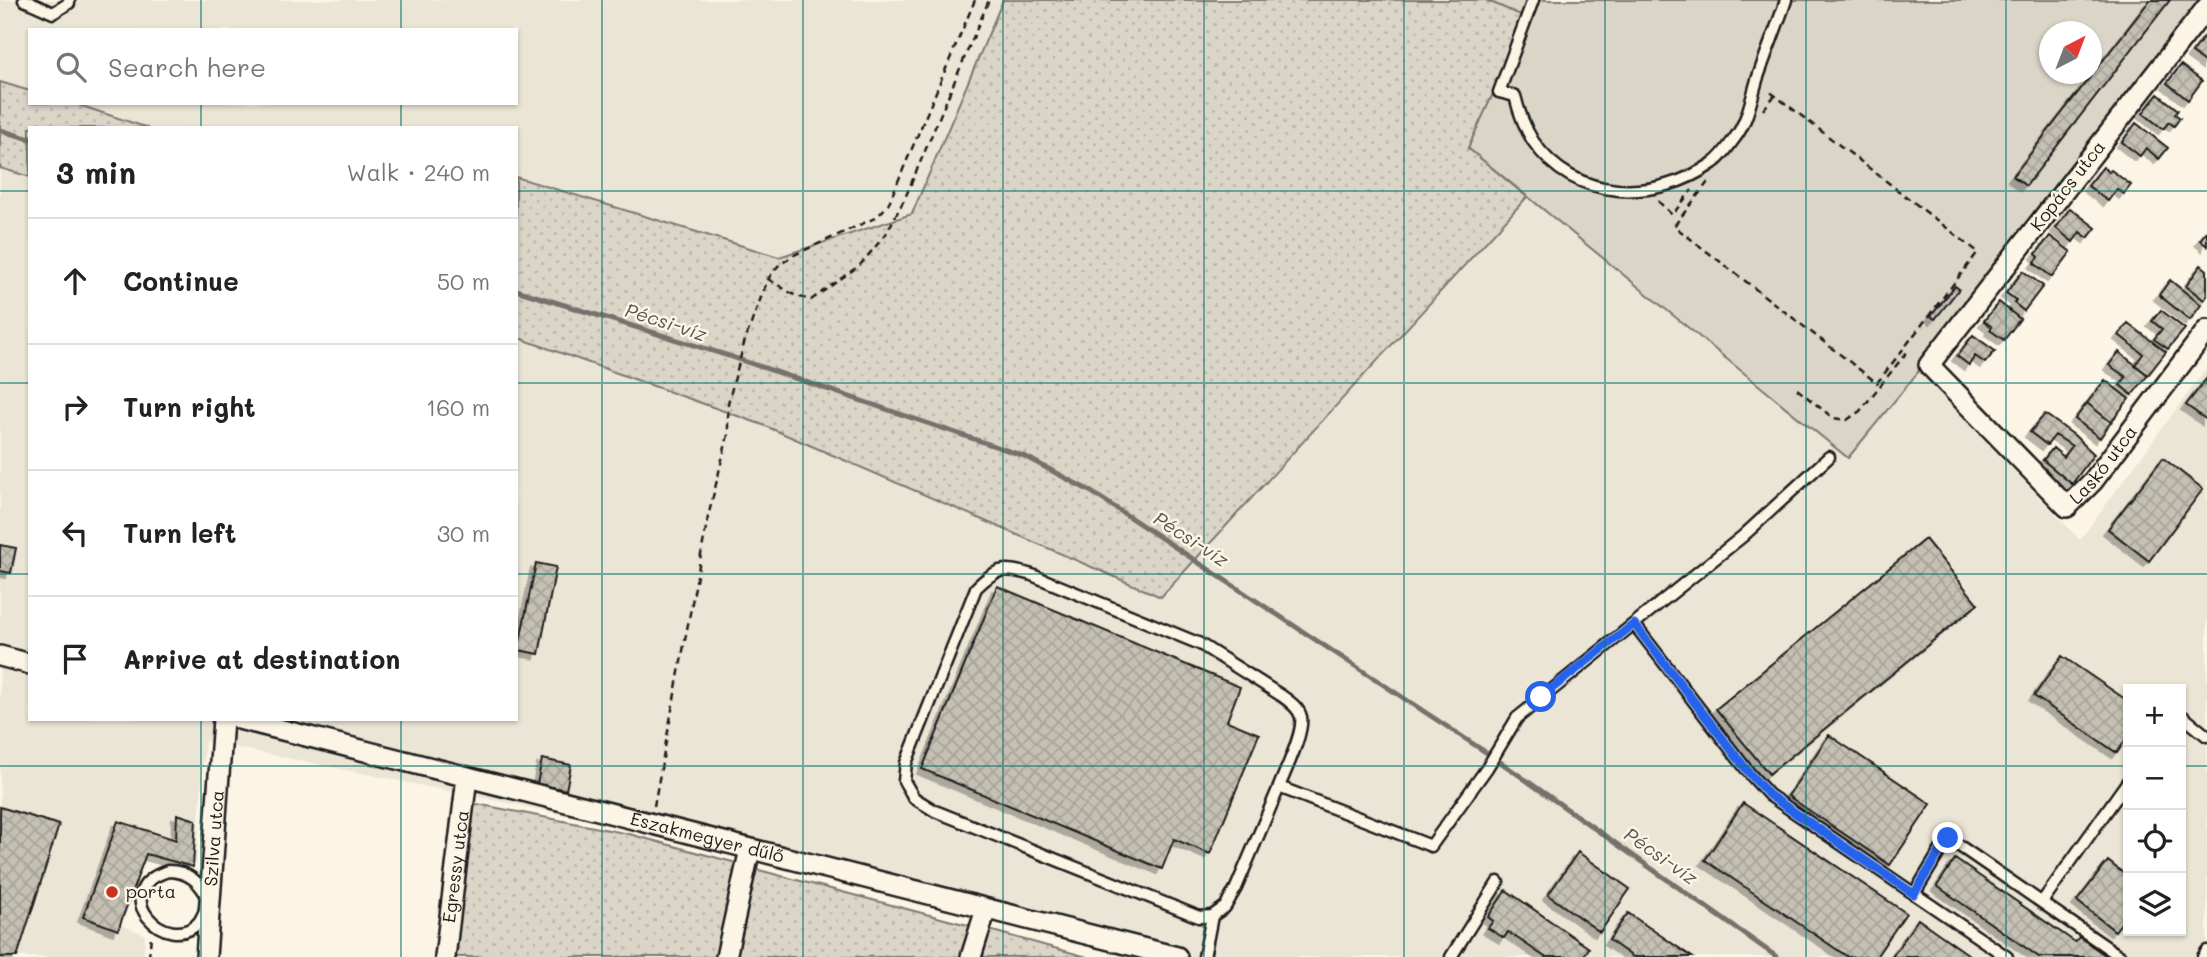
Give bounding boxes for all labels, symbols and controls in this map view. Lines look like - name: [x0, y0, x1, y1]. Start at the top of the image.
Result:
- north arrow: [2039, 21, 2102, 84]
- search box: [28, 28, 518, 105]
- icon: search: [52, 48, 90, 86]
- text: Search here: [108, 50, 266, 84]
- street label: Kopács utca: [2024, 135, 2110, 236]
- text: 3 min: [56, 152, 136, 192]
- text: Walk · 240 m: [347, 157, 490, 187]
- icon: ahead: [56, 262, 94, 300]
- text: Continue: [123, 264, 239, 298]
- text: 50 m: [437, 266, 490, 296]
- water label: Pécsi-víz: [622, 297, 710, 347]
- icon: right: [56, 388, 94, 426]
- text: Turn right: [123, 390, 256, 424]
- text: 160 m: [426, 392, 490, 422]
- street label: Laskó utca: [2064, 420, 2142, 509]
- water label: Pécsi-víz: [1149, 505, 1234, 572]
- icon: left: [56, 514, 94, 552]
- text: Turn left: [123, 516, 236, 550]
- text: 30 m: [437, 518, 490, 548]
- icon: arrive: [56, 640, 94, 678]
- text: Arrive at destination: [123, 642, 400, 676]
- route start: [1525, 681, 1556, 712]
- map controls: [2123, 684, 2186, 936]
- button: +: [2123, 684, 2186, 747]
- button: −: [2123, 747, 2186, 810]
- street label: Szilva utca: [198, 789, 229, 887]
- street label: Északmegyer dűlő: [628, 806, 787, 868]
- street label: Egressy utca: [436, 809, 474, 924]
- button: locate: [2123, 810, 2186, 873]
- water label: Pécsi-víz: [1620, 821, 1703, 890]
- route end: [1932, 822, 1963, 853]
- button: layers: [2123, 873, 2186, 936]
- place label: porta: [126, 879, 176, 903]
- marker: porta: [104, 884, 120, 900]

